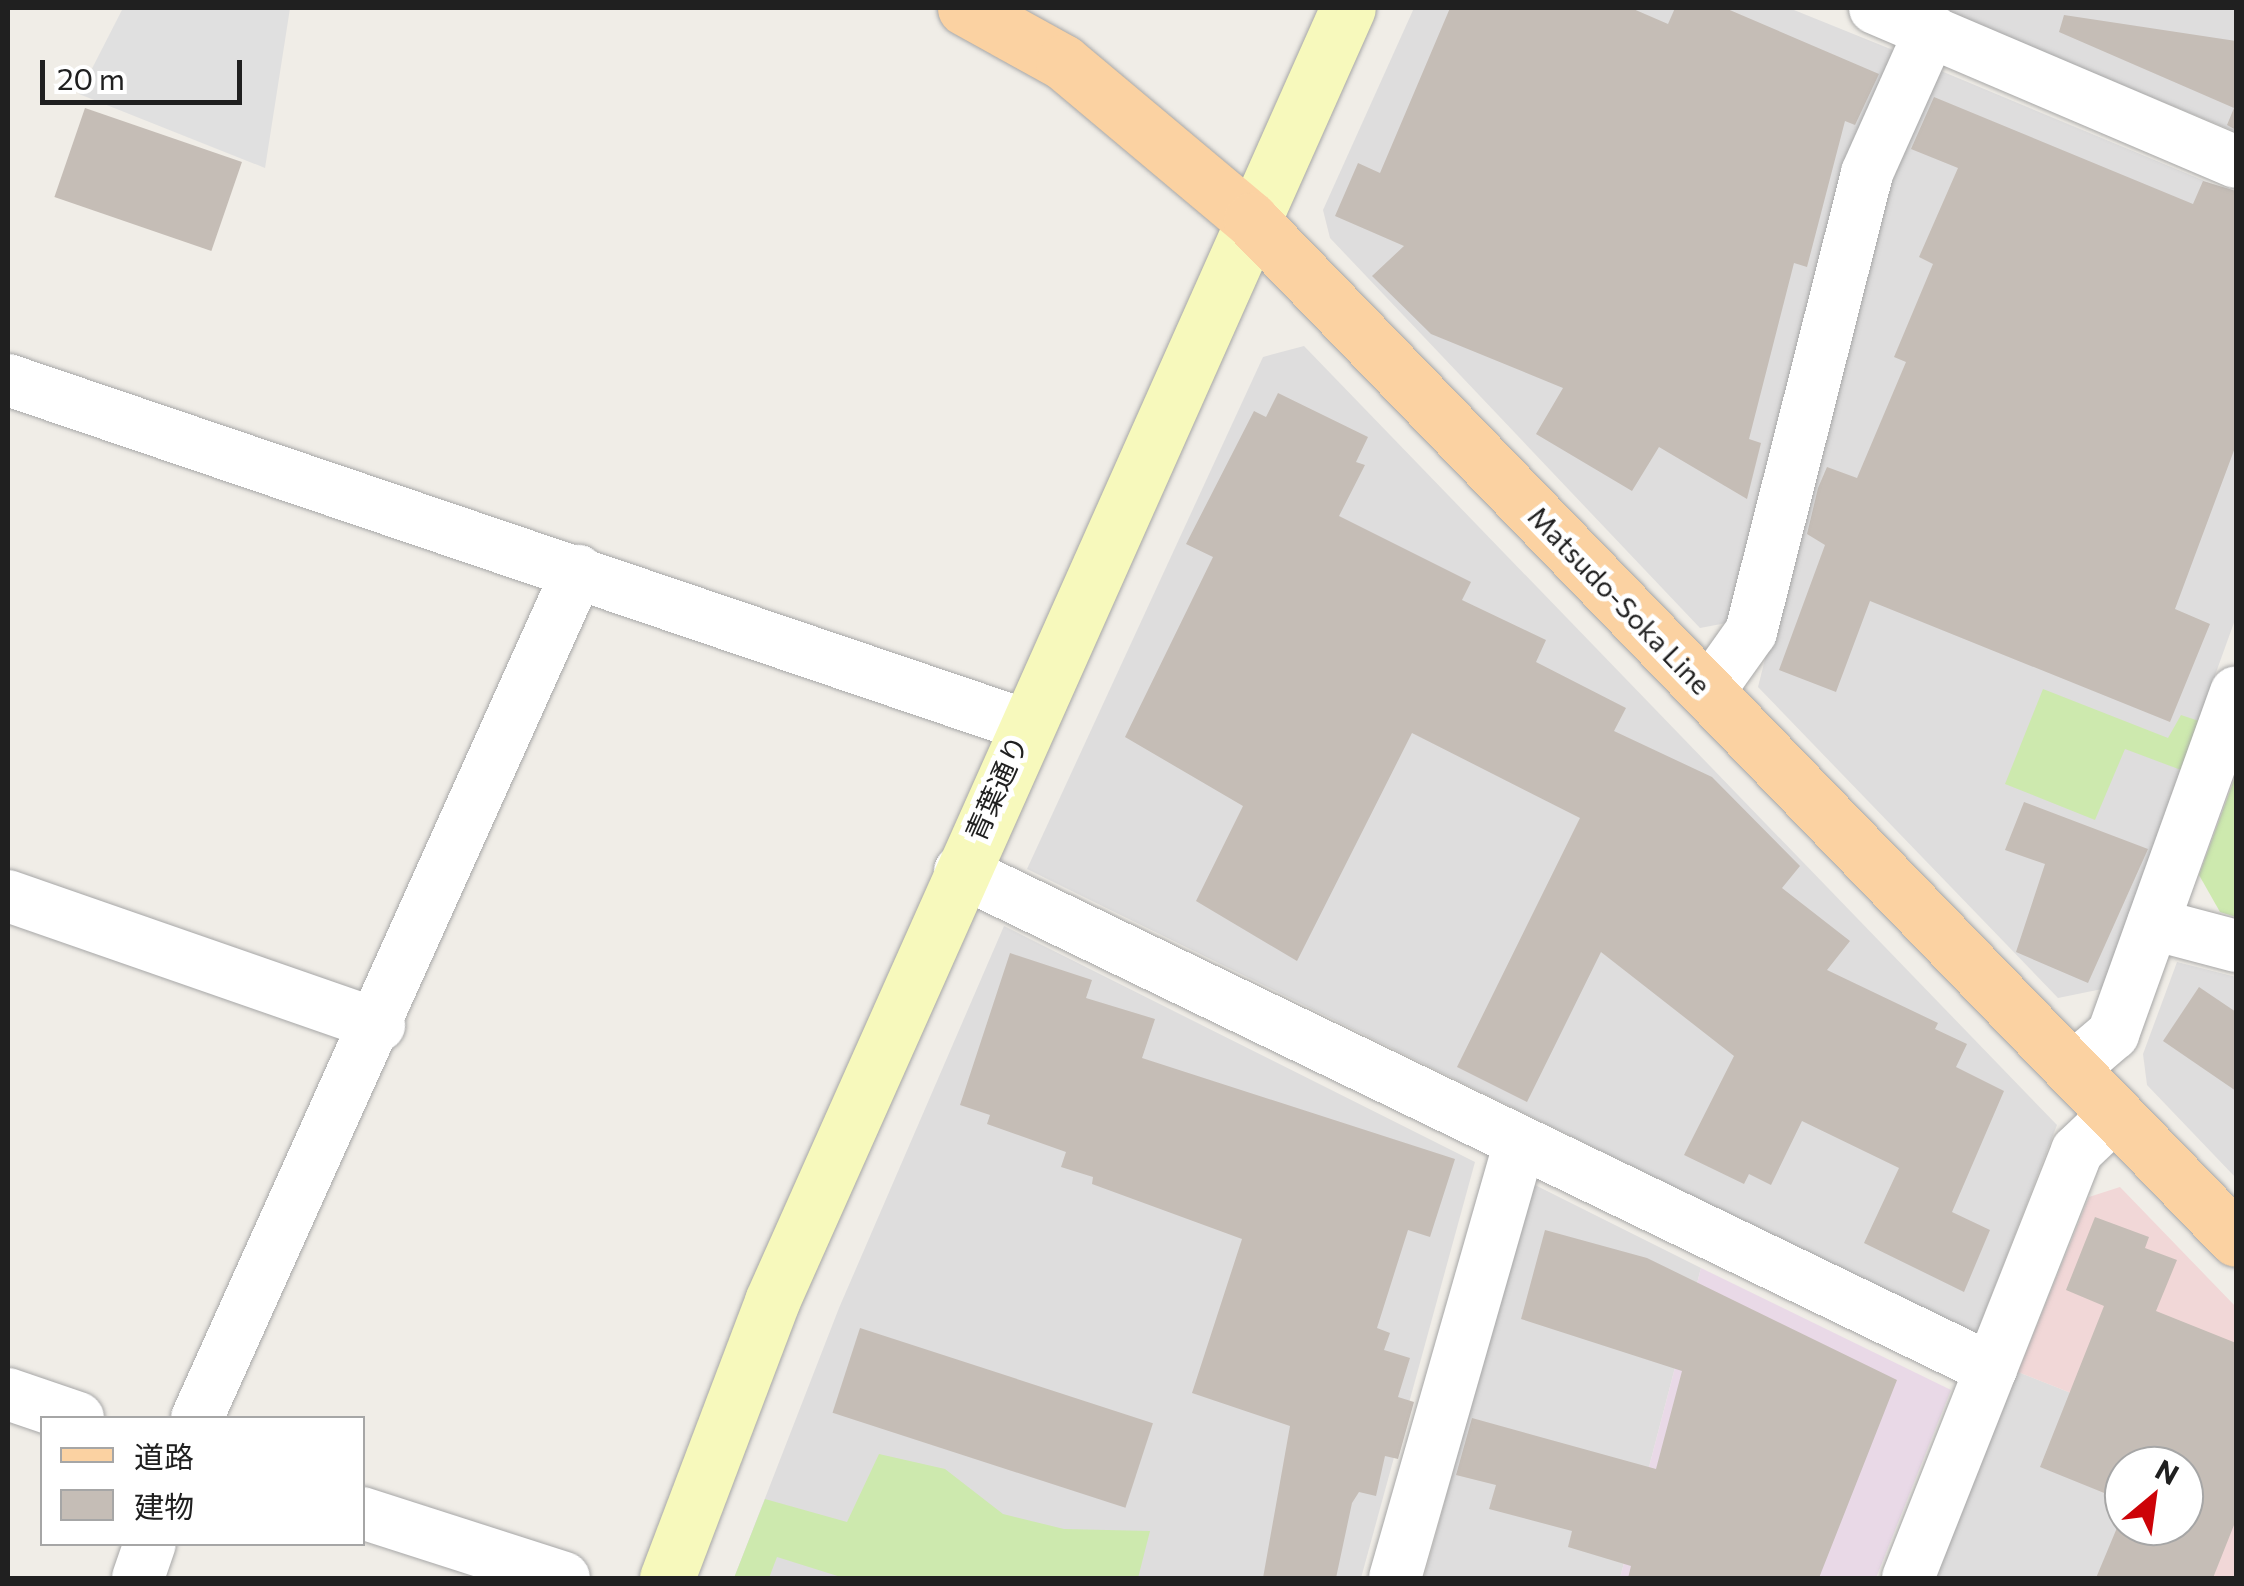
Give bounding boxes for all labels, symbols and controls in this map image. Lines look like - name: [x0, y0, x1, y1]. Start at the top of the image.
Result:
- scale bar: [45, 40, 248, 102]
- text: 20 m: [57, 59, 125, 96]
- street label: Matsudo-Soka Line: [1522, 499, 1718, 701]
- street label: 青葉通り: [958, 730, 1034, 846]
- legend: [40, 1416, 365, 1546]
- text: 道路: [134, 1437, 194, 1474]
- north arrow: [2104, 1446, 2204, 1546]
- text: N: [2150, 1452, 2185, 1491]
- text: 建物: [134, 1487, 194, 1524]

